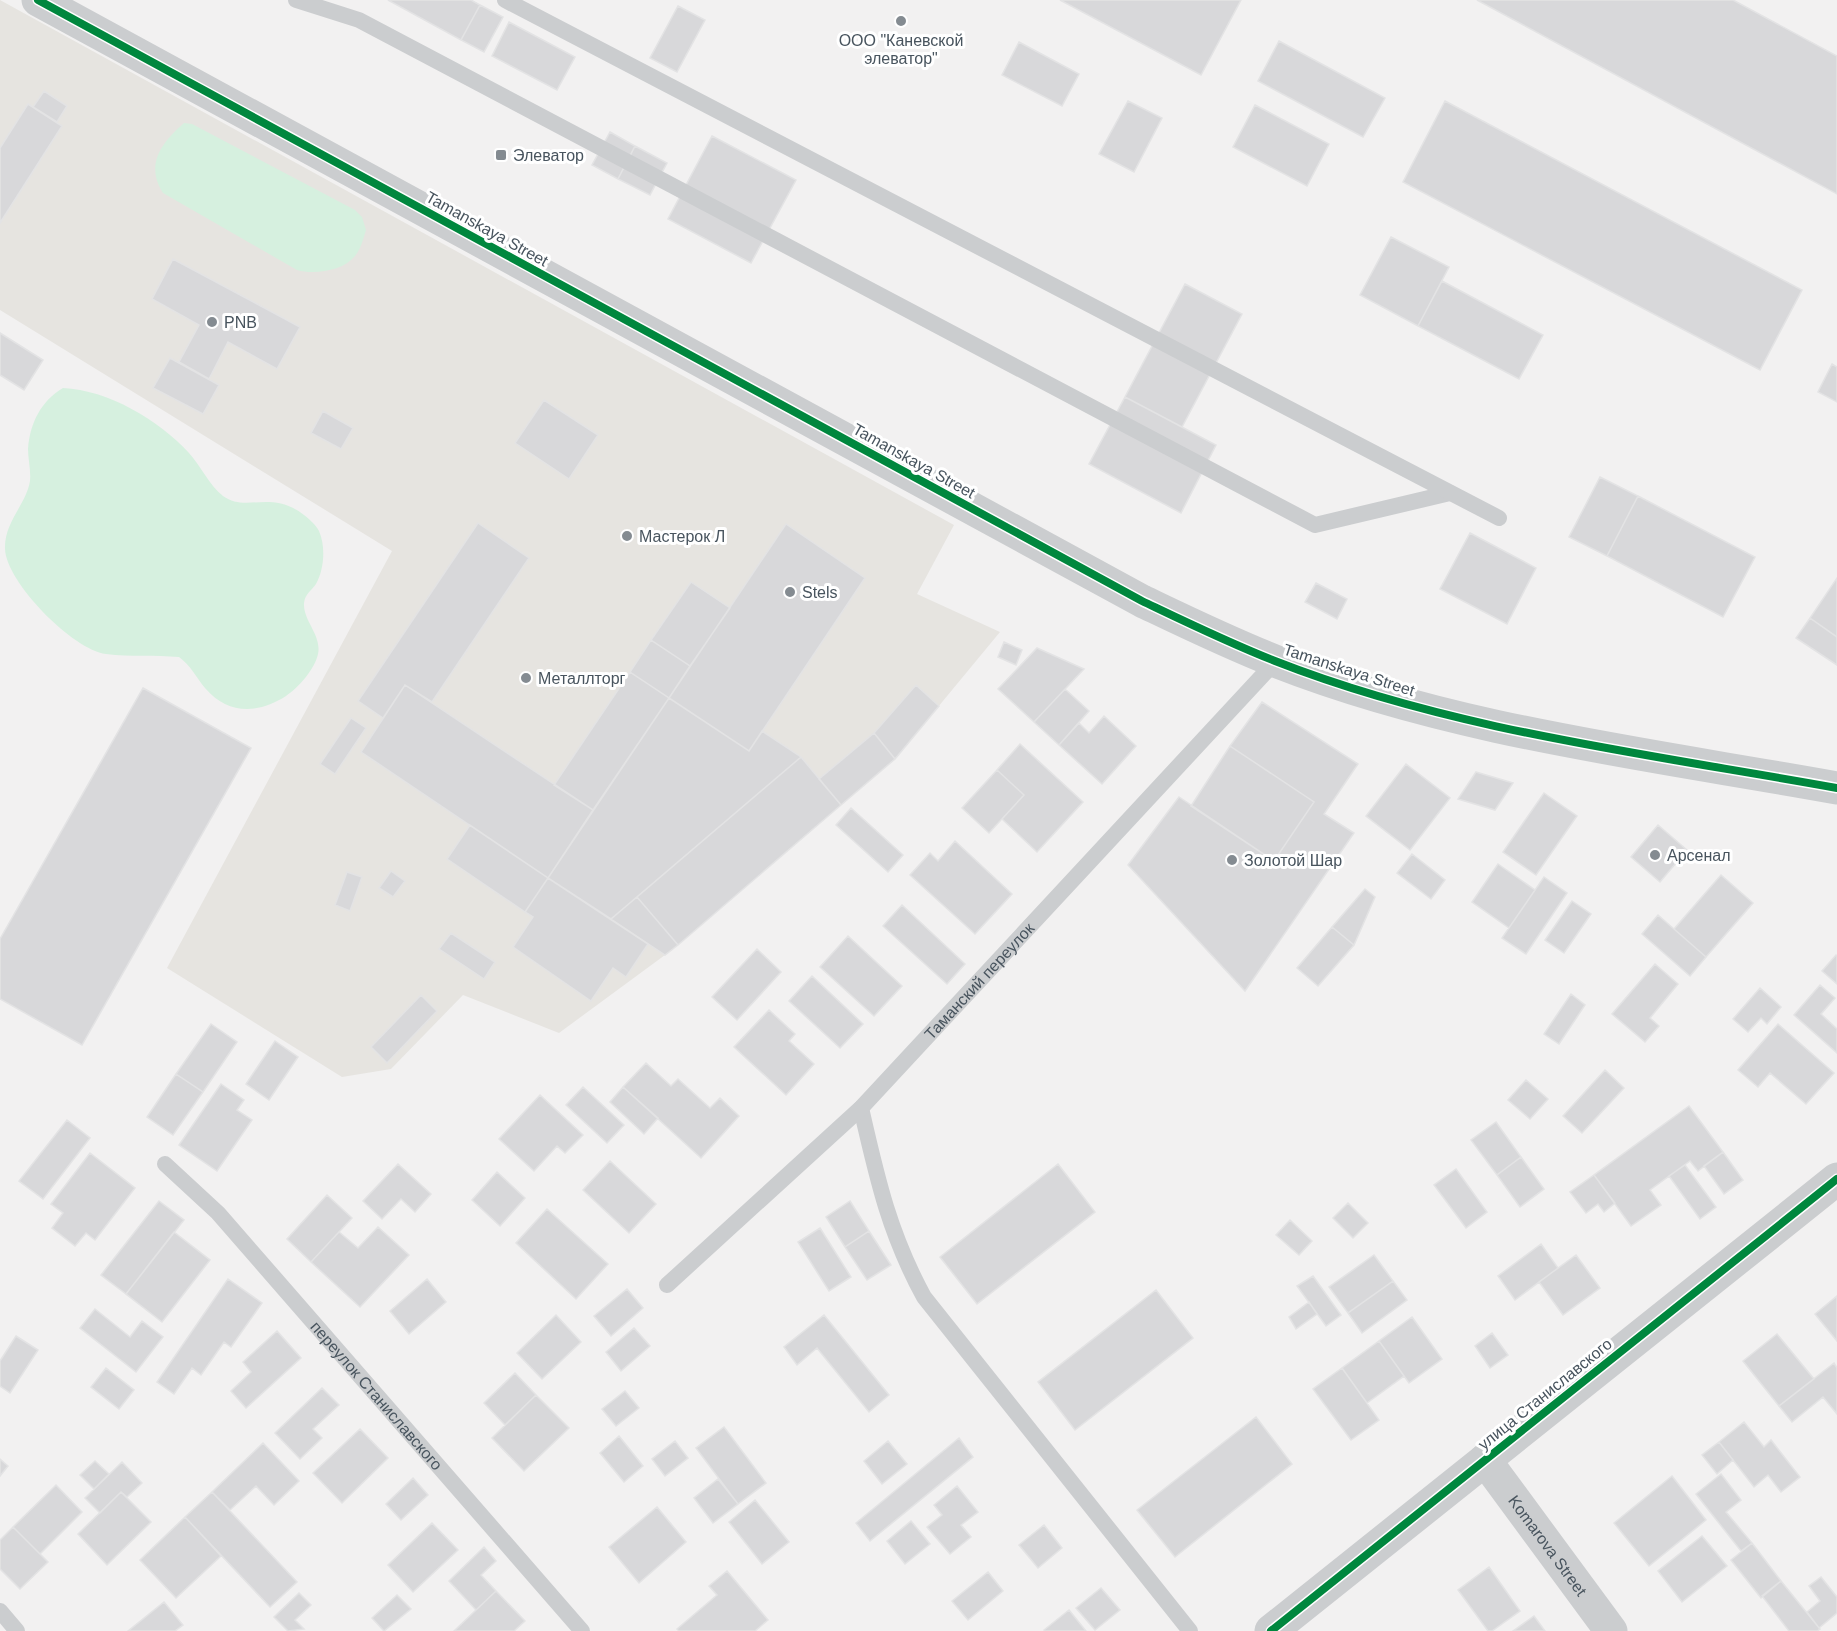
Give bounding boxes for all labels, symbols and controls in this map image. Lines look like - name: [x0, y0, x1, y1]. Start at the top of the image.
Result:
- marker: ООО "Каневской элеватор": [894, 14, 908, 28]
- place label: ООО "Каневской элеватор": [839, 32, 963, 67]
- place label: Элеватор: [513, 147, 584, 164]
- marker: Элеватор: [494, 148, 508, 162]
- street label: Tamanskaya Street: [423, 188, 551, 270]
- place label: PNB: [224, 314, 257, 331]
- marker: PNB: [205, 315, 219, 329]
- street label: Tamanskaya Street: [850, 420, 978, 502]
- place label: Мастерок Л: [639, 528, 725, 545]
- marker: Мастерок Л: [620, 529, 634, 543]
- place label: Stels: [802, 584, 838, 601]
- marker: Stels: [783, 585, 797, 599]
- street label: Tamanskaya Street: [1281, 641, 1417, 699]
- place label: Металлторг: [538, 670, 626, 687]
- marker: Металлторг: [519, 671, 533, 685]
- place label: Арсенал: [1667, 847, 1731, 864]
- marker: Арсенал: [1648, 848, 1662, 862]
- place label: Золотой Шар: [1244, 852, 1342, 869]
- marker: Золотой Шар: [1225, 853, 1239, 867]
- street label: Таманский переулок: [921, 919, 1038, 1043]
- street label: переулок Станиславского: [308, 1318, 446, 1473]
- street label: улица Станиславского: [1475, 1335, 1615, 1453]
- street label: Komarova Street: [1505, 1492, 1591, 1599]

